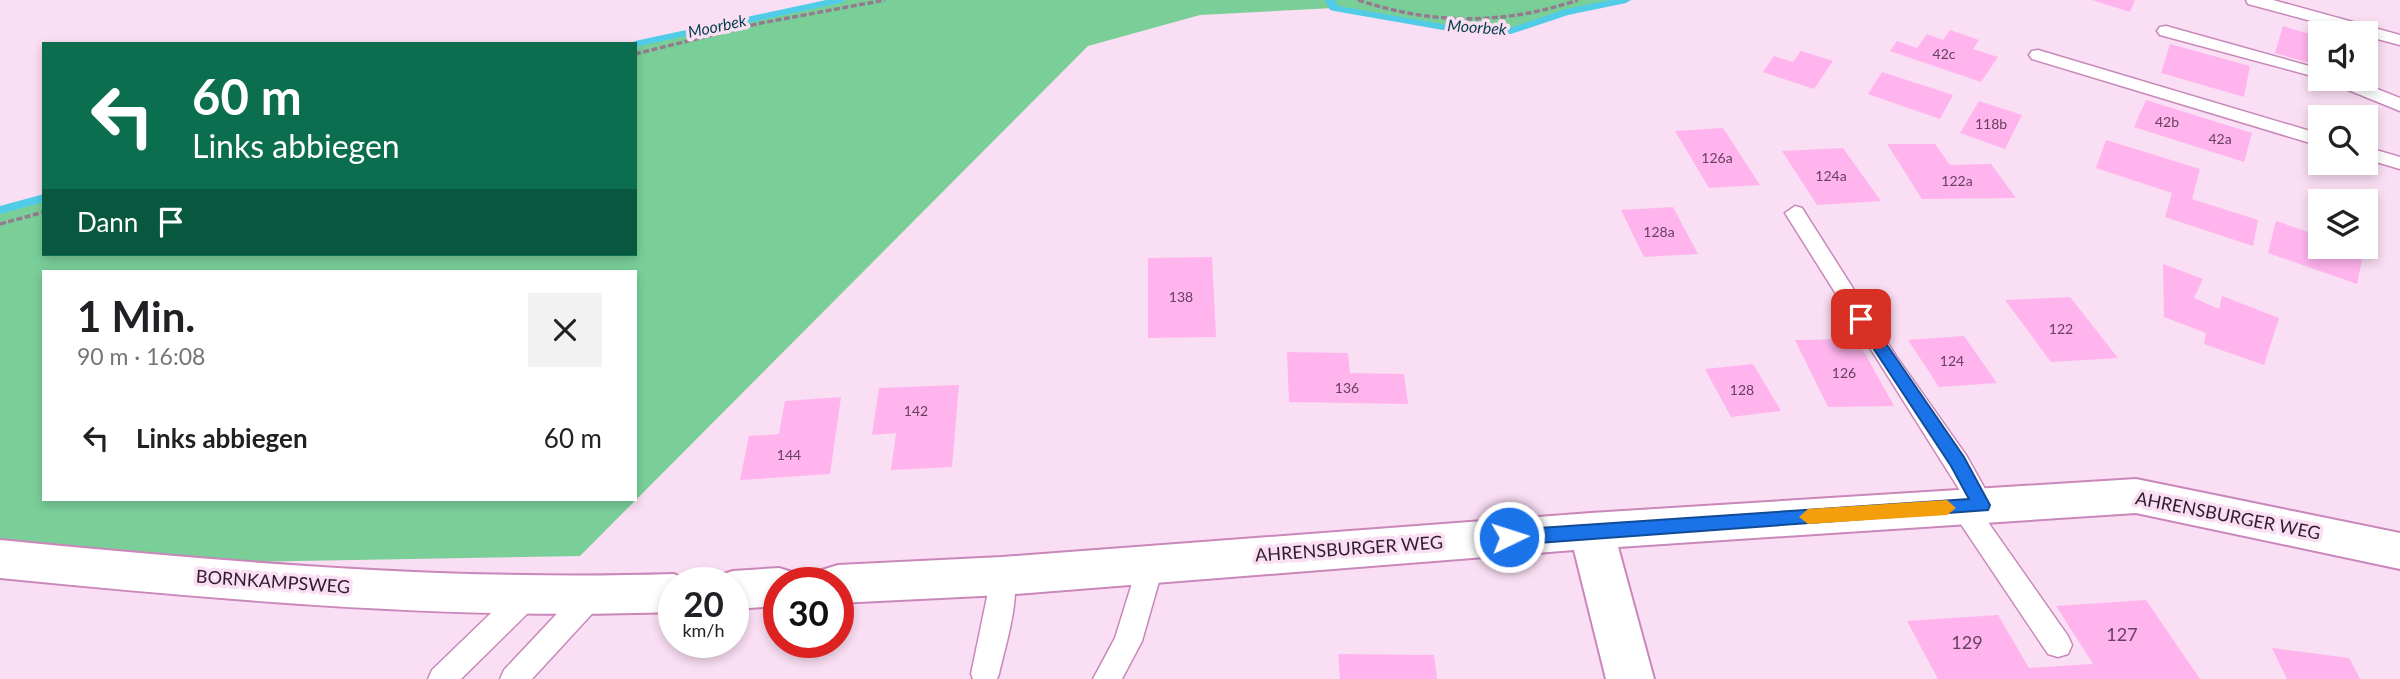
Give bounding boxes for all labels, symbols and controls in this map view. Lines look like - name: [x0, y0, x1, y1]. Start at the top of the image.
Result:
- water label: Moorbek: [686, 10, 748, 41]
- water label: Moorbek: [1447, 15, 1508, 38]
- map controls: [2308, 21, 2378, 259]
- button: sound: [2308, 21, 2378, 91]
- house number: 42c: [1933, 45, 1956, 62]
- text: 60 m: [192, 67, 302, 125]
- icon: left: [77, 70, 168, 161]
- button: search: [2308, 105, 2378, 175]
- house number: 42b: [2155, 113, 2179, 130]
- house number: 118b: [1975, 115, 2007, 132]
- text: Links abbiegen: [192, 126, 400, 165]
- house number: 42a: [2208, 130, 2232, 147]
- house number: 126a: [1701, 149, 1733, 166]
- house number: 124a: [1815, 167, 1847, 184]
- house number: 122a: [1941, 172, 1973, 189]
- button: layers: [2308, 189, 2378, 259]
- icon: arrive: [152, 203, 190, 241]
- text: Dann: [77, 206, 138, 238]
- house number: 128a: [1643, 223, 1675, 240]
- house number: 138: [1169, 288, 1193, 305]
- pin: [1831, 289, 1891, 349]
- text: 1 Min.: [77, 291, 195, 341]
- button: close: [528, 293, 602, 367]
- icon: arrive: [1842, 300, 1880, 338]
- house number: 122: [2049, 320, 2073, 337]
- text: 90 m · 16:08: [77, 342, 205, 370]
- house number: 124: [1940, 352, 1964, 369]
- house number: 126: [1832, 364, 1856, 381]
- house number: 136: [1335, 379, 1359, 396]
- house number: 128: [1730, 381, 1754, 398]
- house number: 142: [904, 402, 928, 419]
- icon: left: [77, 419, 115, 457]
- text: Links abbiegen: [136, 422, 308, 454]
- text: 60 m: [544, 422, 602, 454]
- house number: 144: [777, 446, 801, 463]
- street label: AHRENSBURGER WEG: [2134, 486, 2323, 544]
- position arrow: [1472, 500, 1546, 574]
- street label: AHRENSBURGER WEG: [1254, 530, 1444, 566]
- street label: BORNKAMPSWEG: [195, 565, 351, 597]
- speed limit sign: 30: [763, 567, 854, 658]
- text: 20: [683, 582, 724, 624]
- text: km/h: [682, 619, 725, 641]
- house number: 127: [2106, 623, 2138, 645]
- house number: 129: [1951, 631, 1983, 653]

